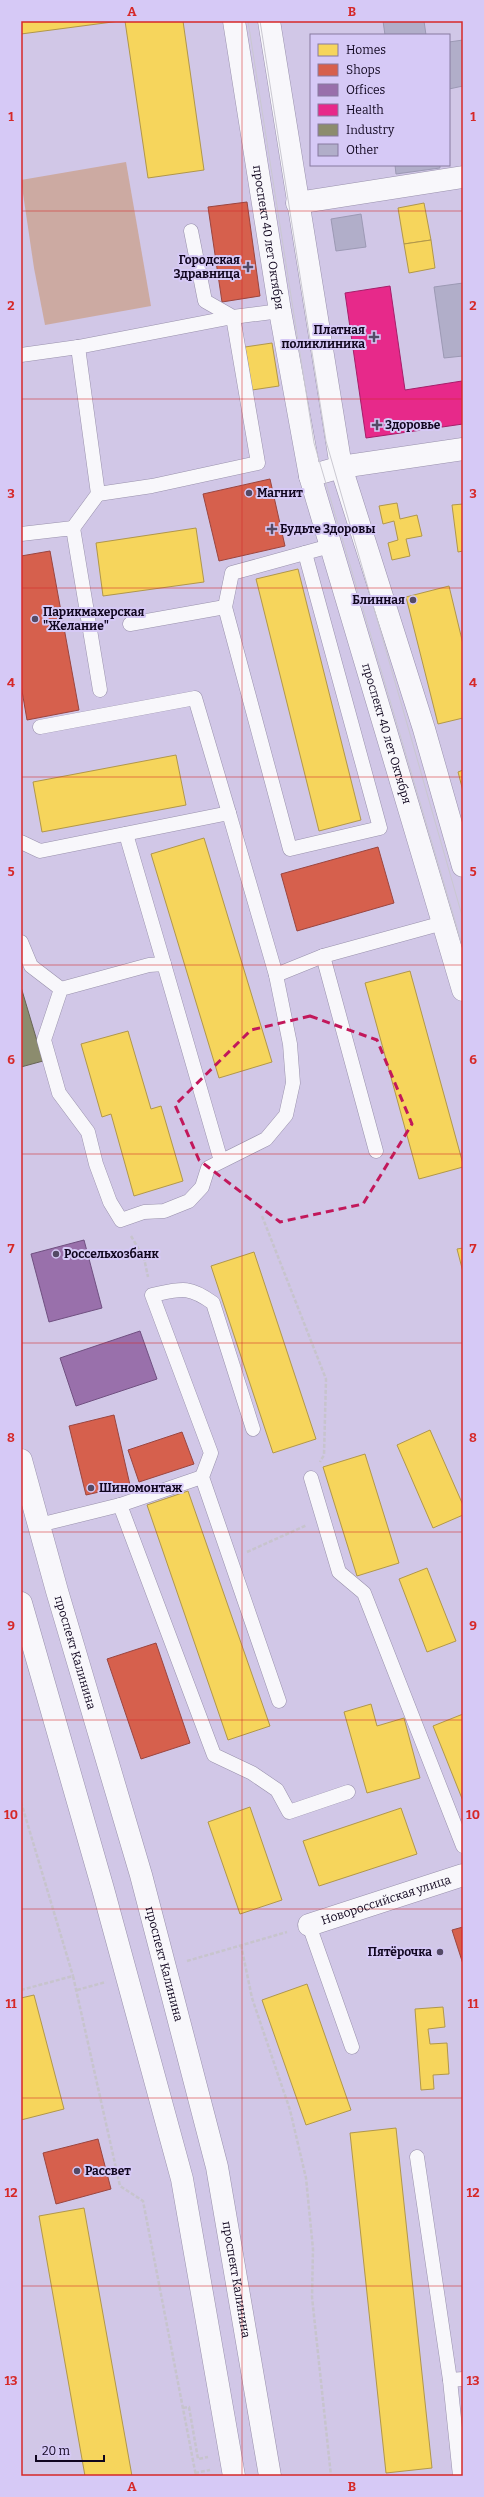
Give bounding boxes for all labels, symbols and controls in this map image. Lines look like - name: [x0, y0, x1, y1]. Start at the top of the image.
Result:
- text: A: [127, 4, 137, 19]
- text: B: [348, 4, 356, 19]
- legend: [310, 34, 450, 166]
- text: Homes: [346, 43, 386, 57]
- text: Shops: [346, 63, 381, 77]
- text: Offices: [346, 83, 385, 97]
- text: Health: [346, 103, 384, 117]
- text: 1: [8, 109, 14, 124]
- text: 1: [470, 109, 476, 124]
- text: Industry: [346, 123, 395, 137]
- text: Other: [346, 143, 379, 157]
- street label: проспект 40 лет Октября: [250, 164, 287, 311]
- place label: Городская Здравница: [174, 253, 240, 281]
- marker: Городская Здравница: [243, 262, 253, 272]
- text: 2: [7, 298, 15, 313]
- text: 2: [469, 298, 477, 313]
- place label: Платная поликлиника: [282, 323, 365, 351]
- marker: Платная поликлиника: [368, 331, 380, 343]
- place label: Здоровье: [385, 418, 441, 432]
- marker: Здоровье: [372, 420, 382, 430]
- text: 3: [7, 486, 15, 501]
- place label: Магнит: [257, 486, 303, 500]
- text: 3: [469, 486, 477, 501]
- marker: Магнит: [244, 488, 254, 498]
- place label: Будьте Здоровы: [280, 522, 375, 536]
- marker: Будьте Здоровы: [267, 524, 277, 534]
- place label: Блинная: [352, 593, 405, 607]
- marker: Блинная: [408, 595, 418, 605]
- place label: Парикмахерская "Желание": [43, 605, 144, 633]
- marker: Парикмахерская "Желание": [30, 614, 40, 624]
- street label: проспект 40 лет Октября: [359, 662, 414, 806]
- text: 4: [7, 675, 15, 690]
- text: 4: [469, 675, 477, 690]
- text: 5: [7, 864, 15, 879]
- text: 5: [469, 864, 477, 879]
- text: 6: [7, 1052, 15, 1067]
- text: 6: [469, 1052, 477, 1067]
- text: 7: [8, 1241, 15, 1256]
- text: 7: [470, 1241, 477, 1256]
- place label: Россельхозбанк: [64, 1247, 160, 1261]
- marker: Россельхозбанк: [51, 1249, 61, 1259]
- text: 8: [7, 1430, 15, 1445]
- text: 8: [469, 1430, 477, 1445]
- place label: Шиномонтаж: [99, 1481, 183, 1495]
- marker: Шиномонтаж: [86, 1483, 96, 1493]
- street label: проспект Калинина: [52, 1594, 99, 1712]
- text: 9: [7, 1618, 15, 1633]
- text: 9: [469, 1618, 477, 1633]
- text: 10: [4, 1807, 18, 1822]
- text: 10: [466, 1807, 480, 1822]
- street label: Новороссийская улица: [319, 1872, 453, 1928]
- street label: проспект Калинина: [143, 1905, 186, 2023]
- place label: Пятёрочка: [368, 1945, 432, 1959]
- marker: Пятёрочка: [435, 1947, 445, 1957]
- text: 11: [5, 1996, 17, 2011]
- text: 11: [467, 1996, 479, 2011]
- place label: Рассвет: [85, 2164, 131, 2178]
- marker: Рассвет: [72, 2166, 82, 2176]
- text: 12: [5, 2185, 17, 2200]
- text: 12: [467, 2185, 479, 2200]
- street label: проспект Калинина: [219, 2220, 253, 2339]
- text: 13: [4, 2373, 18, 2388]
- text: 13: [466, 2373, 480, 2388]
- scale bar: [36, 2437, 104, 2463]
- text: 20 m: [42, 2444, 71, 2458]
- text: A: [127, 2479, 137, 2494]
- text: B: [348, 2479, 356, 2494]

